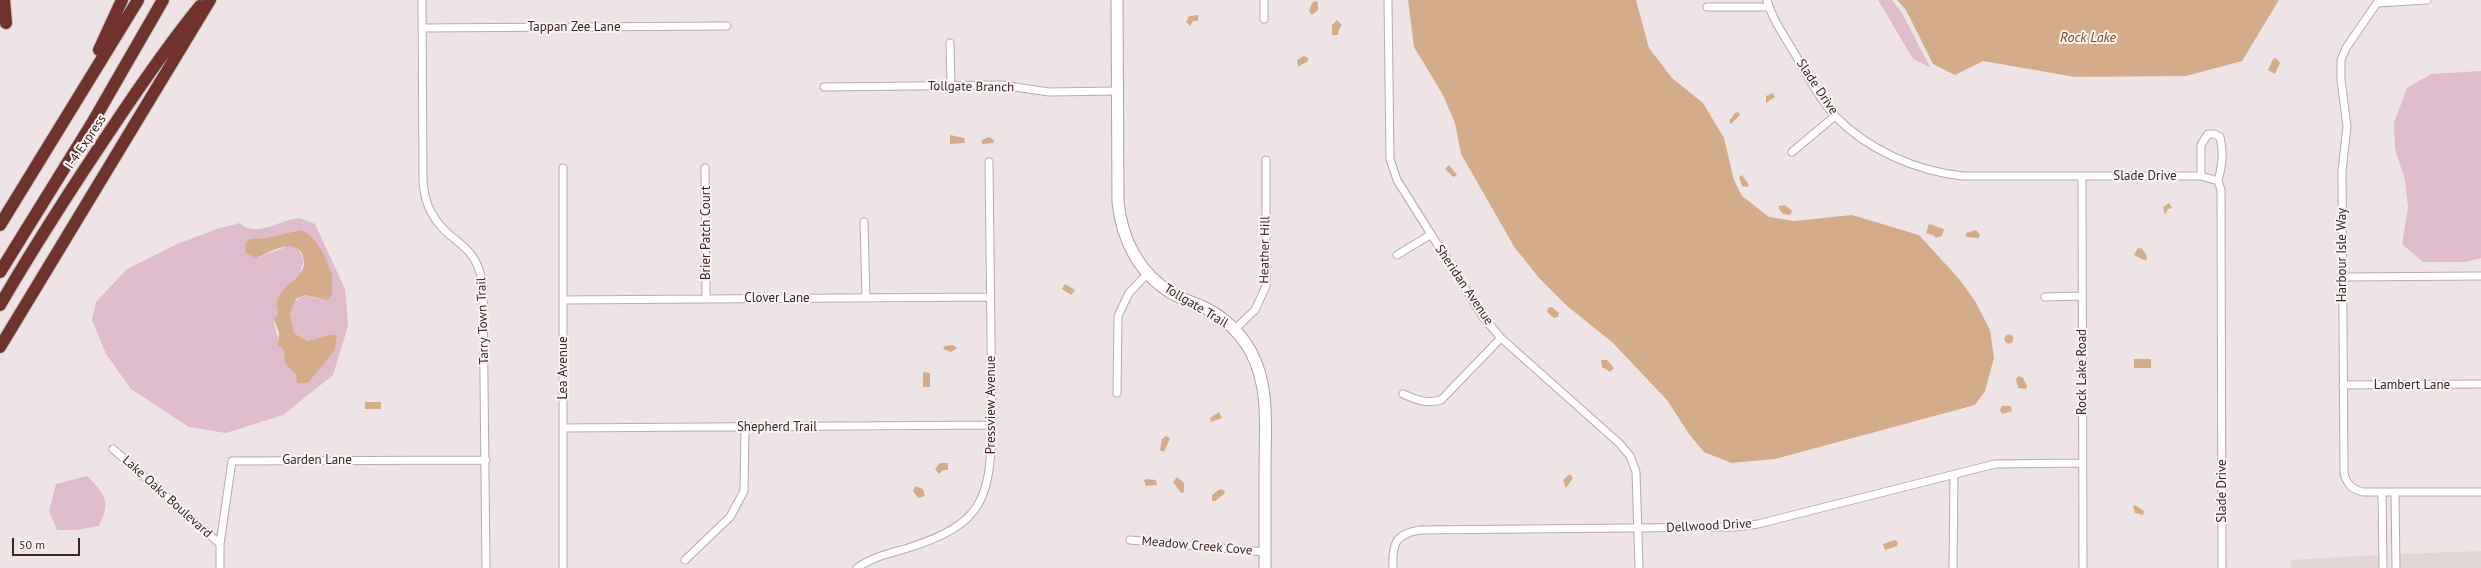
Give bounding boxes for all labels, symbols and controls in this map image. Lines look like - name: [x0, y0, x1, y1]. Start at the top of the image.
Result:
- street label: Tappan Zee Lane: [528, 19, 620, 35]
- water label: Rock Lake: [2060, 30, 2116, 46]
- street label: Slade Drive: [1793, 56, 1841, 118]
- street label: Tollgate Branch: [928, 78, 1014, 96]
- street label: I-4 Express: [62, 112, 110, 172]
- street label: Slade Drive: [2113, 168, 2177, 184]
- street label: Brier Patch Court: [698, 186, 714, 280]
- street label: Harbour Isle Way: [2334, 208, 2350, 302]
- street label: Heather Hill: [1257, 216, 1273, 284]
- street label: Sheridan Avenue: [1431, 242, 1497, 328]
- street label: Tarry Town Trail: [474, 277, 492, 365]
- street label: Tollgate Trail: [1161, 281, 1231, 331]
- street label: Clover Lane: [744, 290, 810, 306]
- street label: Rock Lake Road: [2074, 329, 2090, 415]
- street label: Lea Avenue: [555, 336, 571, 400]
- street label: Pressview Avenue: [983, 356, 999, 454]
- street label: Lambert Lane: [2374, 377, 2450, 393]
- street label: Shepherd Trail: [737, 419, 817, 435]
- street label: Garden Lane: [282, 452, 352, 468]
- street label: Lake Oaks Boulevard: [119, 453, 215, 541]
- street label: Slade Drive: [2214, 459, 2230, 523]
- street label: Dellwood Drive: [1666, 516, 1752, 536]
- scale bar: [14, 530, 82, 556]
- street label: Meadow Creek Cove: [1141, 533, 1253, 559]
- text: 50 m: [19, 537, 45, 552]

